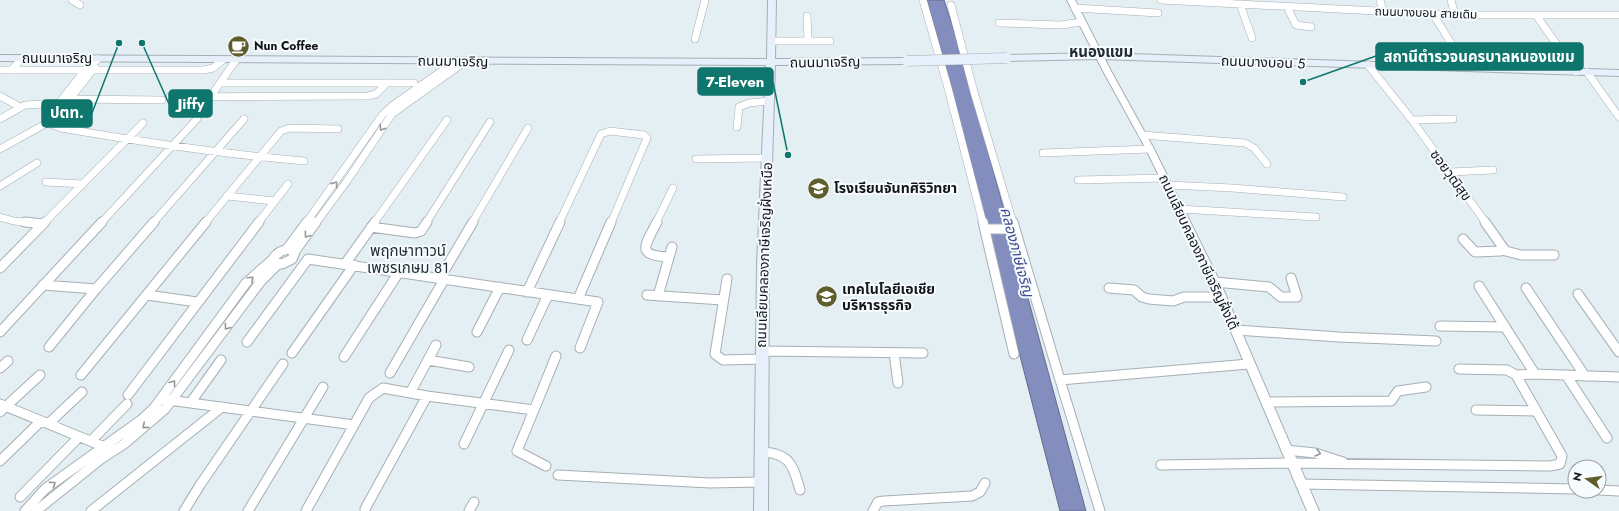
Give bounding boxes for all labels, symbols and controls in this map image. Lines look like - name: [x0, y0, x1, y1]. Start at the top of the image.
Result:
- street label: ถนนบางบอน สายเดิม: [1374, 2, 1478, 24]
- cafe icon: Nun Coffee: [225, 33, 251, 59]
- place label: Nun Coffee: [254, 37, 319, 55]
- district label: หนองแขม: [1069, 41, 1133, 63]
- callout: สถานีตำรวจนครบาลหนองแขม: [1376, 43, 1583, 70]
- text: สถานีตำรวจนครบาลหนองแขม: [1383, 46, 1575, 68]
- street label: ถนนมาเจริญ: [22, 48, 92, 68]
- street label: ถนนมาเจริญ: [418, 50, 488, 72]
- street label: ถนนมาเจริญ: [790, 51, 860, 73]
- street label: ถนนบางบอน 5: [1220, 51, 1306, 73]
- callout: 7-Eleven: [698, 68, 773, 95]
- text: 7-Eleven: [706, 71, 764, 93]
- callout: Jiffy: [169, 90, 212, 117]
- text: Jiffy: [174, 93, 205, 115]
- callout: ปตท.: [42, 100, 92, 127]
- text: ปตท.: [50, 102, 84, 124]
- one-way arrow: [380, 124, 387, 131]
- street label: ซอยวุฒิสุข: [1425, 145, 1477, 205]
- street label: ถนนเลียบคลองภาษีเจริญฝั่งเหนือ: [751, 162, 777, 348]
- street label: ถนนเลียบคลองภาษีเจริญฝั่งใต้: [1154, 171, 1244, 333]
- school or university icon: โรงเรียนจันทศิริวิทยา: [805, 175, 831, 201]
- place label: โรงเรียนจันทศิริวิทยา: [834, 178, 957, 198]
- one-way arrow: [330, 182, 337, 189]
- water label: คลองภาษีเจริญ: [994, 205, 1040, 301]
- one-way arrow: [305, 230, 312, 237]
- district label: พฤกษาทาวน์ เพชรเกษม 81: [367, 240, 449, 279]
- one-way arrow: [246, 276, 254, 284]
- place label: เทคโนโลยีเอเชีย บริหารธุรกิจ: [842, 279, 935, 315]
- school or university icon: เทคโนโลยีเอเชีย บริหารธุรกิจ: [814, 284, 840, 310]
- one-way arrow: [225, 322, 232, 329]
- one-way arrow: [168, 380, 176, 387]
- one-way arrow: [142, 422, 149, 429]
- one-way arrow: [1315, 448, 1322, 457]
- north arrow: [1567, 459, 1607, 499]
- text: N: [1568, 470, 1586, 483]
- one-way arrow: [48, 482, 55, 489]

